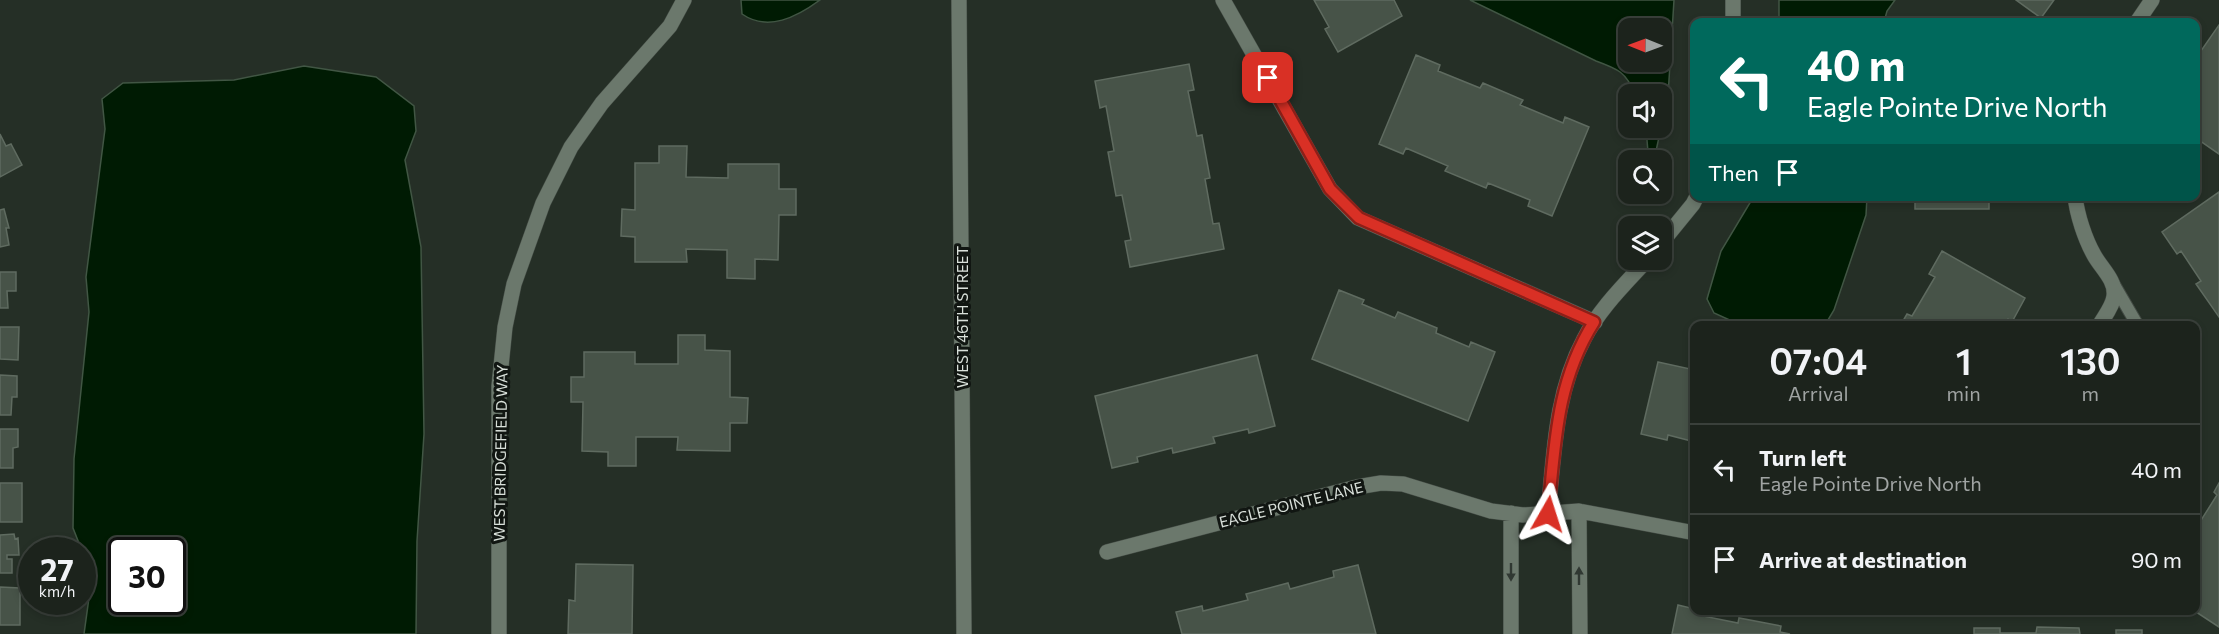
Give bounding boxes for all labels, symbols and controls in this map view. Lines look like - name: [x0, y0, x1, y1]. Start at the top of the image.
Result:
- north arrow: [1618, 18, 1672, 72]
- map controls: [1618, 18, 1672, 270]
- text: 40 m: [1807, 38, 1905, 90]
- icon: left: [1708, 42, 1786, 120]
- pin: [1242, 52, 1293, 103]
- icon: arrive: [1251, 61, 1284, 94]
- button: sound: [1618, 84, 1672, 138]
- text: Eagle Pointe Drive North: [1807, 90, 2108, 123]
- button: search: [1618, 150, 1672, 204]
- icon: arrive: [1771, 156, 1804, 189]
- text: Then: [1708, 159, 1759, 186]
- button: layers: [1618, 216, 1672, 270]
- street label: WEST 46TH STREET: [953, 245, 971, 388]
- text: 07:04: [1769, 338, 1867, 382]
- text: 1: [1956, 338, 1972, 382]
- text: 130: [2060, 338, 2121, 382]
- street label: WEST BRIDGEFIELD WAY: [489, 364, 511, 542]
- text: Arrival: [1788, 381, 1849, 405]
- text: min: [1947, 381, 1981, 405]
- text: m: [2082, 381, 2099, 405]
- text: Turn left: [1759, 444, 1846, 471]
- icon: left: [1708, 453, 1741, 486]
- text: 40 m: [2131, 456, 2182, 483]
- text: Eagle Pointe Drive North: [1759, 471, 1982, 495]
- street label: EAGLE POINTE LANE: [1217, 477, 1365, 531]
- position arrow: [1516, 482, 1580, 546]
- speed limit sign: 30: [108, 537, 186, 615]
- icon: arrive: [1708, 543, 1741, 576]
- text: Arrive at destination: [1759, 546, 1967, 573]
- text: 90 m: [2131, 546, 2182, 573]
- text: 27: [40, 550, 74, 587]
- one-way arrow: [1506, 562, 1516, 581]
- one-way arrow: [1574, 566, 1584, 585]
- text: km/h: [39, 582, 75, 600]

